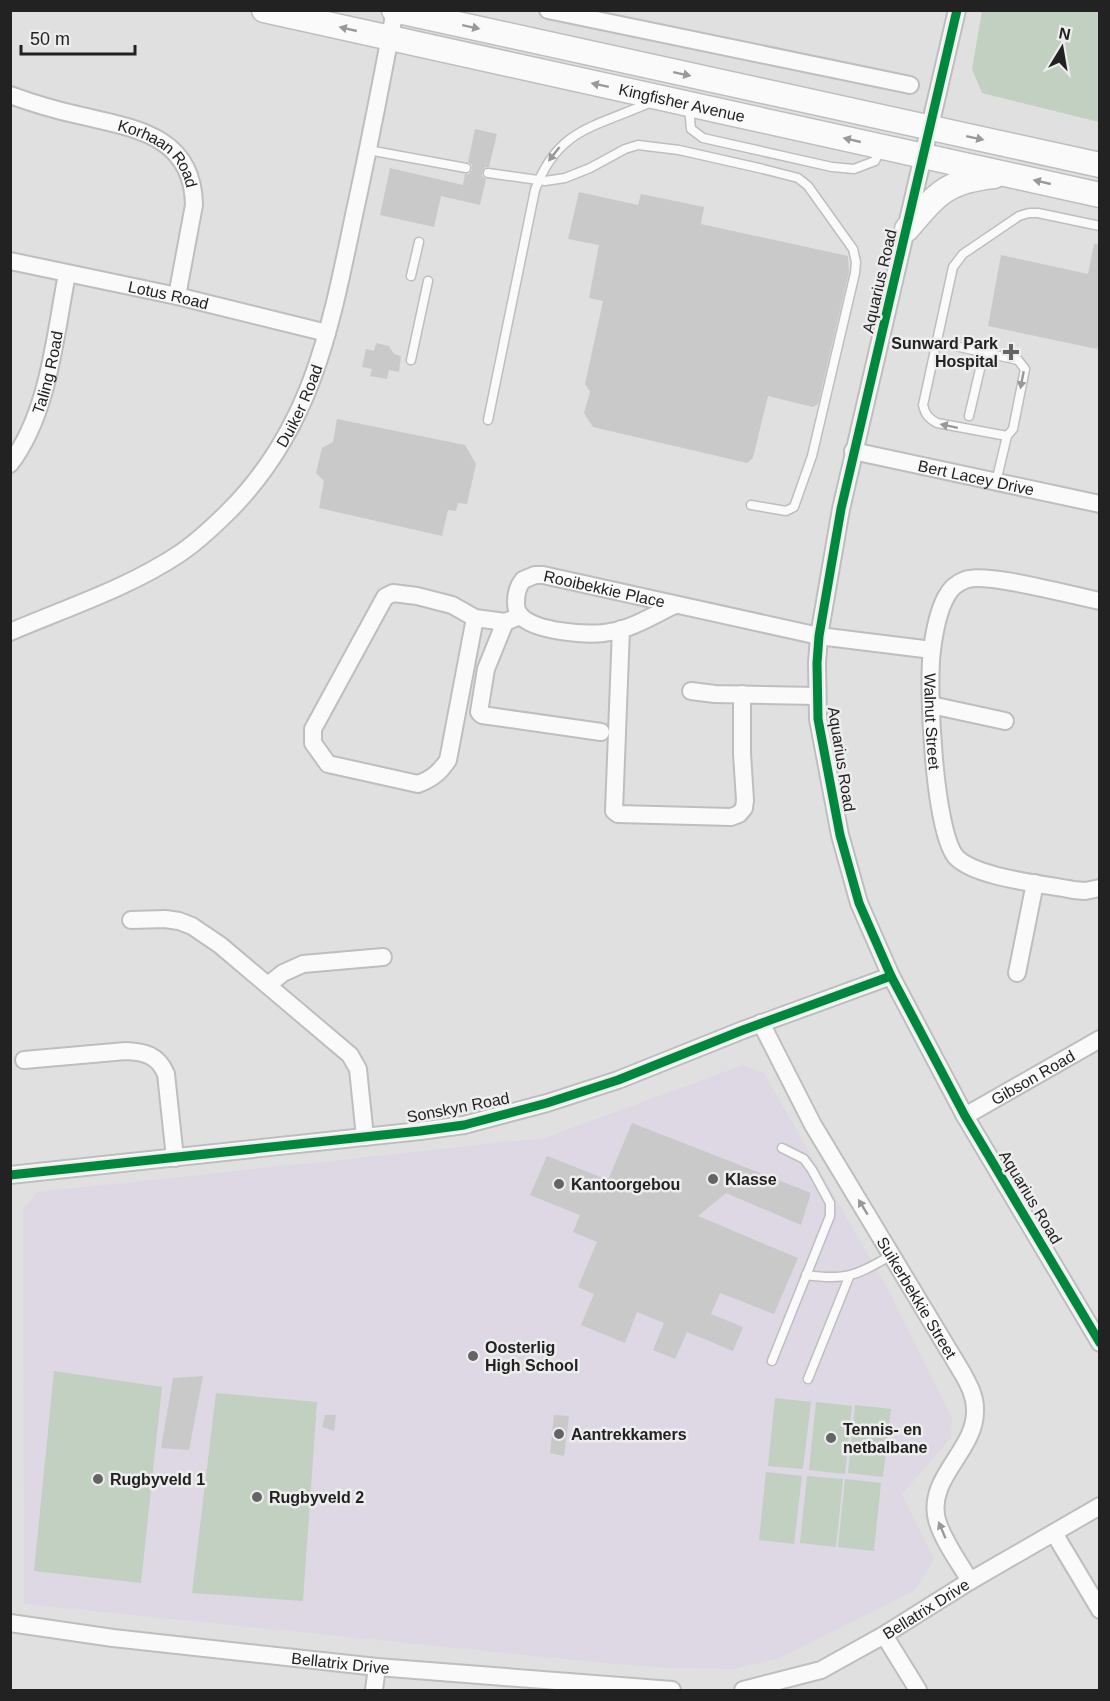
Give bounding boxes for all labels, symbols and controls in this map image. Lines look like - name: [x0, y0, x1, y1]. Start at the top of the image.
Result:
- scale bar: [21, 18, 135, 56]
- north arrow: [1032, 18, 1092, 78]
- one-way arrow: [462, 23, 481, 32]
- one-way arrow: [338, 24, 357, 33]
- text: N: [1057, 24, 1072, 43]
- text: 50 m: [30, 29, 70, 49]
- one-way arrow: [673, 69, 692, 79]
- one-way arrow: [590, 80, 609, 89]
- street label: Kingfisher Avenue: [617, 81, 747, 125]
- street label: Korhaan Road: [116, 117, 200, 189]
- one-way arrow: [966, 134, 985, 143]
- one-way arrow: [843, 135, 861, 145]
- one-way arrow: [548, 147, 560, 162]
- one-way arrow: [1033, 177, 1052, 186]
- street label: Aquarius Road: [859, 228, 900, 335]
- street label: Lotus Road: [127, 278, 210, 312]
- street label: Taling Road: [29, 330, 66, 416]
- place label: Sunward Park Hospital: [891, 335, 998, 370]
- marker: Sunward Park Hospital: [1002, 343, 1020, 361]
- street label: Duiker Road: [273, 362, 326, 450]
- one-way arrow: [1017, 371, 1026, 390]
- one-way arrow: [940, 420, 958, 430]
- street label: Bert Lacey Drive: [916, 457, 1036, 499]
- street label: Rooibekkie Place: [542, 567, 667, 611]
- street label: Walnut Street: [921, 673, 943, 771]
- street label: Aquarius Road: [825, 705, 858, 813]
- street label: Gibson Road: [988, 1047, 1078, 1108]
- street label: Sonskyn Road: [405, 1089, 511, 1126]
- street label: Aquarius Road: [996, 1148, 1065, 1247]
- place label: Klasse: [725, 1171, 777, 1188]
- marker: Klasse: [706, 1172, 720, 1186]
- place label: Kantoorgebou: [571, 1176, 680, 1193]
- marker: Kantoorgebou: [552, 1177, 566, 1191]
- one-way arrow: [857, 1199, 868, 1215]
- street label: Suikerbekkie Street: [873, 1234, 960, 1362]
- place label: Oosterlig High School: [485, 1339, 578, 1374]
- marker: Oosterlig High School: [466, 1349, 480, 1363]
- place label: Tennis- en netbalbane: [843, 1421, 928, 1456]
- place label: Aantrekkamers: [571, 1426, 687, 1443]
- marker: Aantrekkamers: [552, 1427, 566, 1441]
- marker: Tennis- en netbalbane: [824, 1431, 838, 1445]
- place label: Rugbyveld 1: [110, 1471, 205, 1488]
- marker: Rugbyveld 1: [91, 1472, 105, 1486]
- place label: Rugbyveld 2: [269, 1489, 364, 1506]
- marker: Rugbyveld 2: [250, 1490, 264, 1504]
- one-way arrow: [937, 1521, 946, 1538]
- street label: Bellatrix Drive: [880, 1576, 973, 1643]
- street label: Bellatrix Drive: [290, 1650, 390, 1677]

